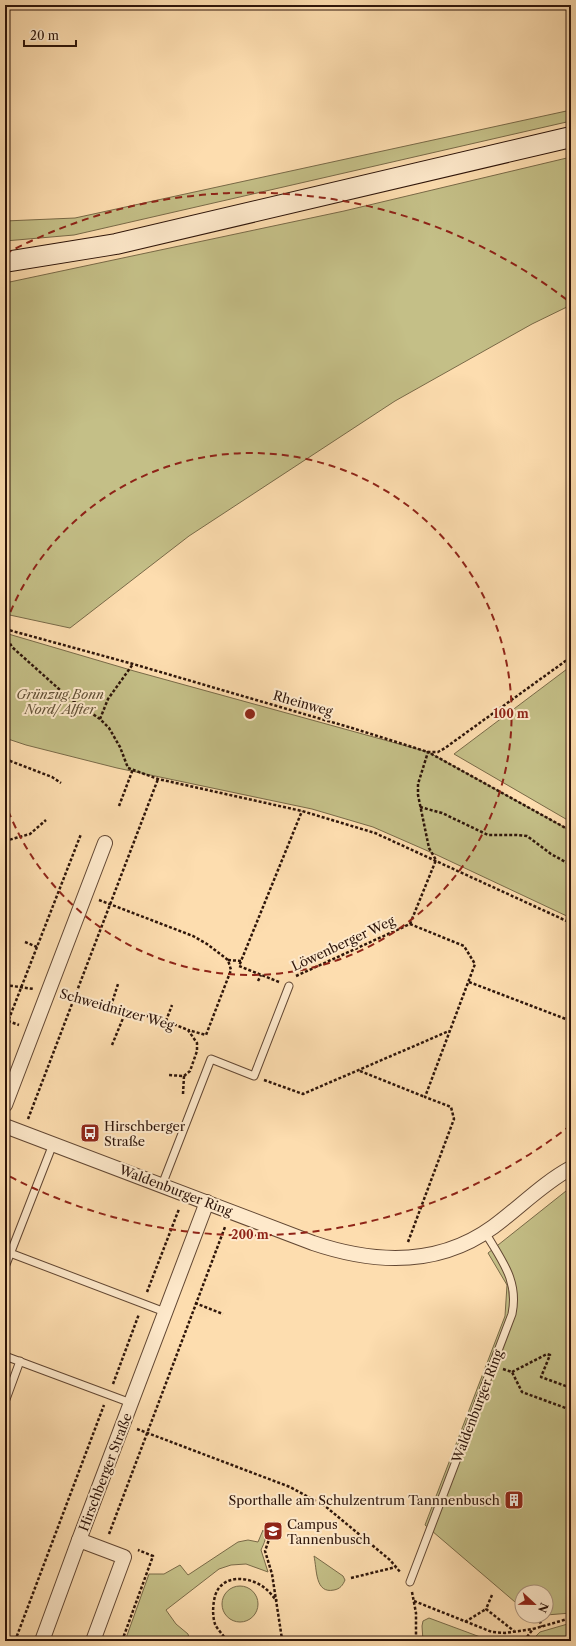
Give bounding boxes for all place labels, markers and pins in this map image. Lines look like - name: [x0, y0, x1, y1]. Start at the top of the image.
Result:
- centre of rings: [243, 707, 257, 721]
- place label: Hirschberger Straße: [104, 1118, 186, 1149]
- bus stop icon: Hirschberger Straße: [79, 1122, 101, 1144]
- building icon: Sporthalle am Schulzentrum Tannnenbusch: [503, 1489, 525, 1511]
- place label: Sporthalle am Schulzentrum Tannnenbusch: [229, 1492, 500, 1508]
- place label: Campus Tannenbusch: [287, 1516, 371, 1547]
- school or university icon: Campus Tannenbusch: [262, 1520, 284, 1542]

